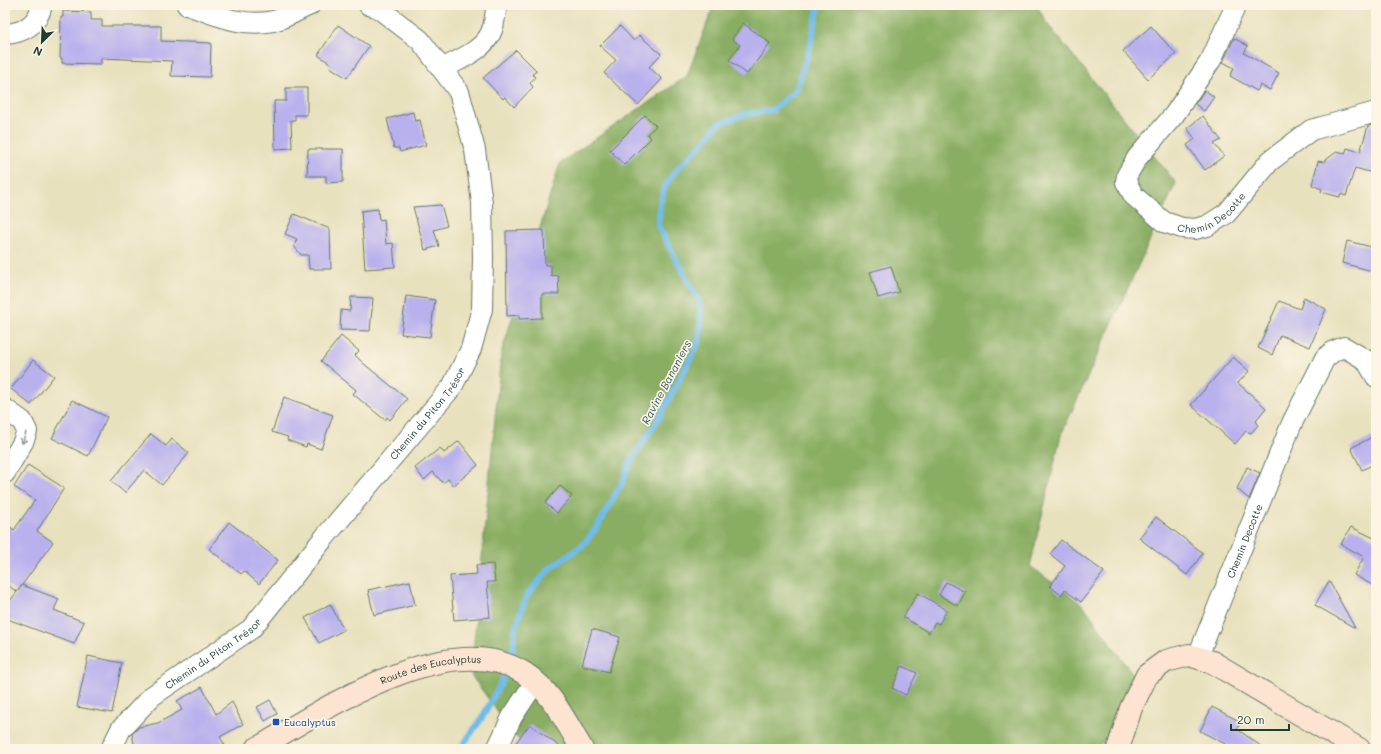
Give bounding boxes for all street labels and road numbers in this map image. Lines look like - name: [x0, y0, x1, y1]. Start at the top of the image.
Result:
- street label: Chemin Decotte: [1176, 189, 1248, 236]
- street label: Chemin du Piton Trésor: [386, 364, 468, 463]
- street label: Chemin Decotte: [1223, 502, 1266, 580]
- street label: Chemin du Piton Trésor: [162, 615, 264, 692]
- street label: Route des Eucalyptus: [378, 652, 482, 688]

